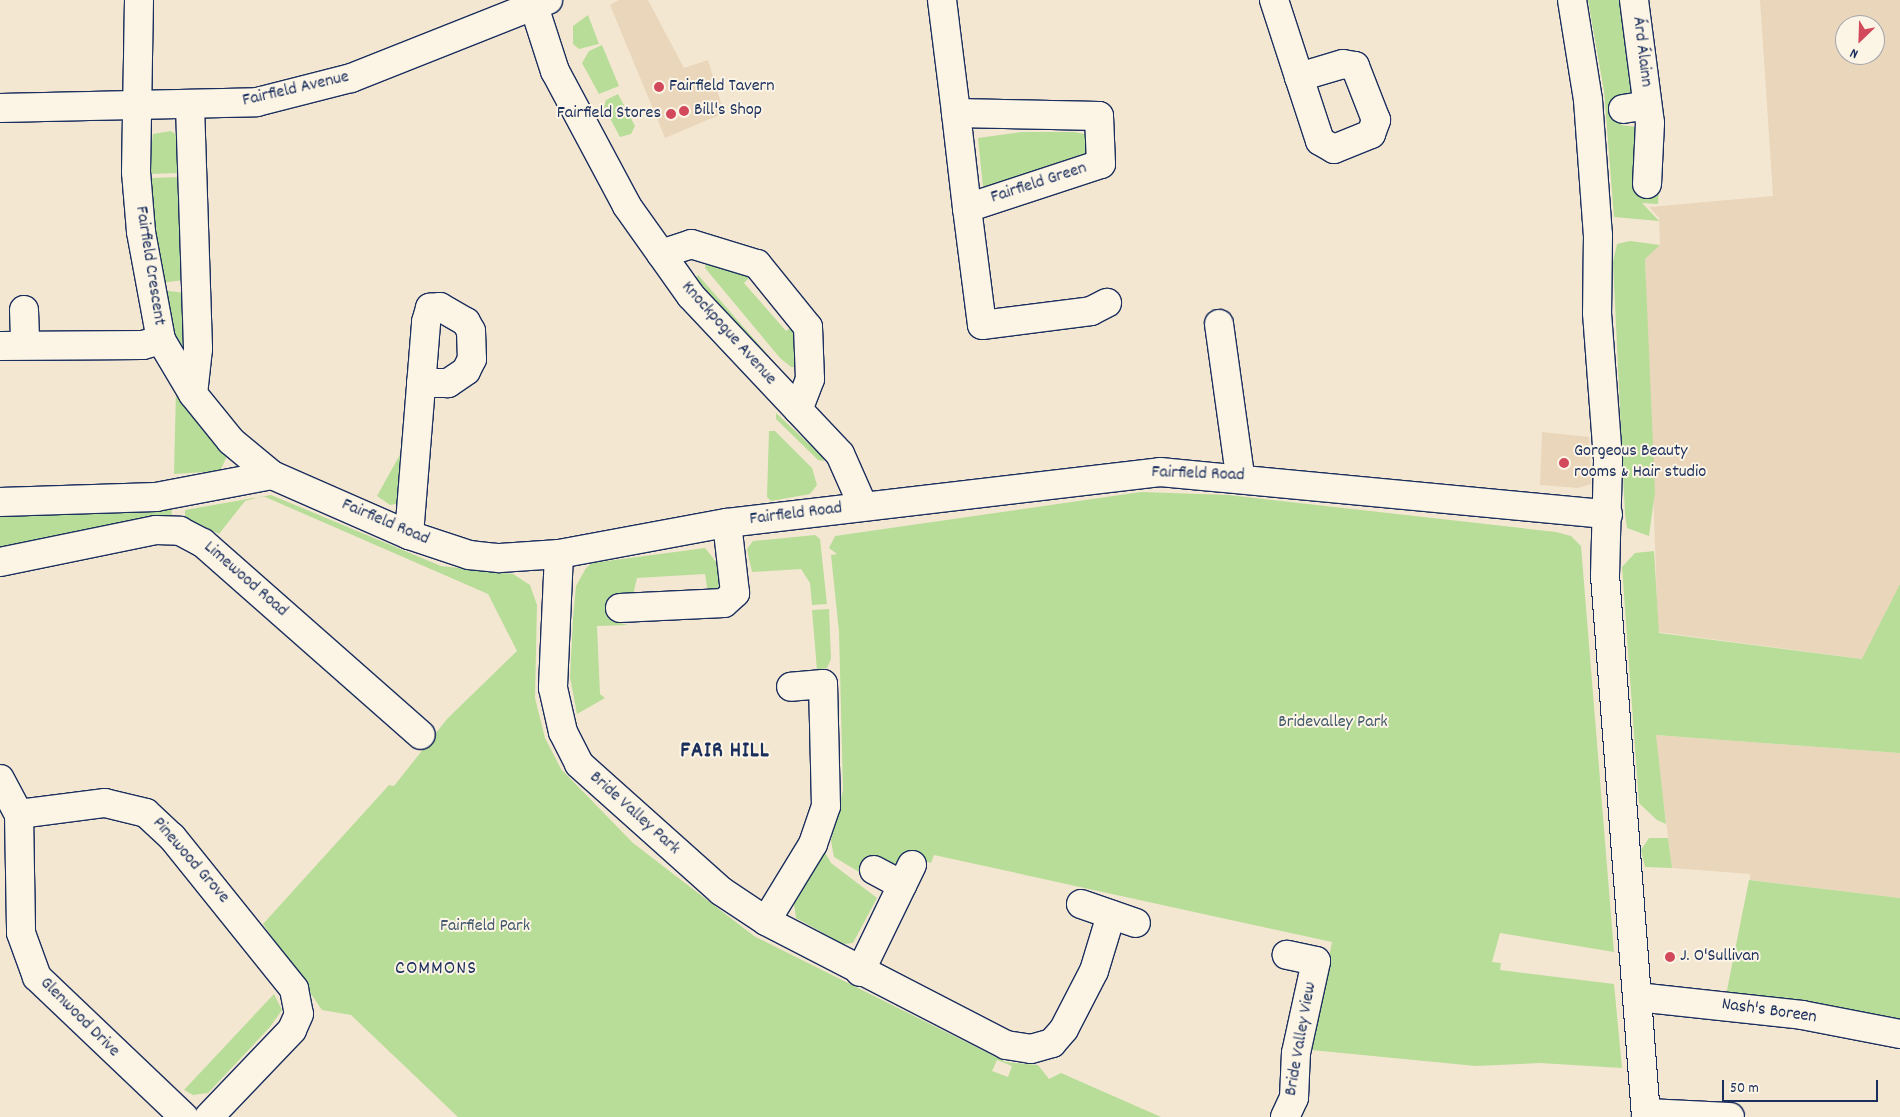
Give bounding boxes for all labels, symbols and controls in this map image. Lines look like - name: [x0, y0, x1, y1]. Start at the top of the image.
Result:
- north arrow: [1835, 15, 1885, 65]
- street label: Árd Álainn: [1626, 16, 1656, 88]
- text: N: [1847, 42, 1862, 63]
- street label: Fairfield Avenue: [241, 67, 351, 113]
- place label: Fairfield Tavern: [669, 76, 775, 98]
- marker: Fairfield Tavern: [653, 81, 665, 93]
- place label: Bill's Shop: [694, 100, 762, 122]
- place label: Fairfield Stores: [557, 103, 661, 125]
- marker: Bill's Shop: [678, 105, 690, 117]
- marker: Fairfield Stores: [665, 108, 677, 120]
- street label: Fairfield Green: [988, 158, 1090, 210]
- street label: Fairfield Crescent: [129, 205, 169, 327]
- street label: Knockpogue Avenue: [676, 278, 780, 390]
- place label: Gorgeous Beauty rooms & Hair studio: [1574, 442, 1706, 484]
- marker: Gorgeous Beauty rooms & Hair studio: [1558, 457, 1570, 469]
- street label: Fairfield Road: [1151, 463, 1245, 487]
- street label: Fairfield Road: [338, 495, 432, 551]
- street label: Fairfield Road: [748, 499, 844, 531]
- street label: Limewood Road: [198, 537, 292, 623]
- park label: Bridevalley Park: [1278, 712, 1388, 734]
- district label: FAIR HILL: [679, 739, 771, 765]
- street label: Bride Valley Park: [584, 768, 684, 860]
- street label: Pinewood Grove: [147, 814, 233, 908]
- park label: Fairfield Park: [440, 916, 530, 938]
- place label: J. O'Sullivan: [1680, 946, 1759, 968]
- marker: J. O'Sullivan: [1664, 951, 1676, 963]
- district label: COMMONS: [394, 957, 478, 981]
- street label: Glenwood Drive: [34, 973, 124, 1063]
- street label: Bride Valley View: [1281, 980, 1323, 1098]
- street label: Nash's Boreen: [1720, 995, 1818, 1029]
- scale bar: [1725, 1070, 1881, 1102]
- text: 50 m: [1730, 1078, 1759, 1100]

